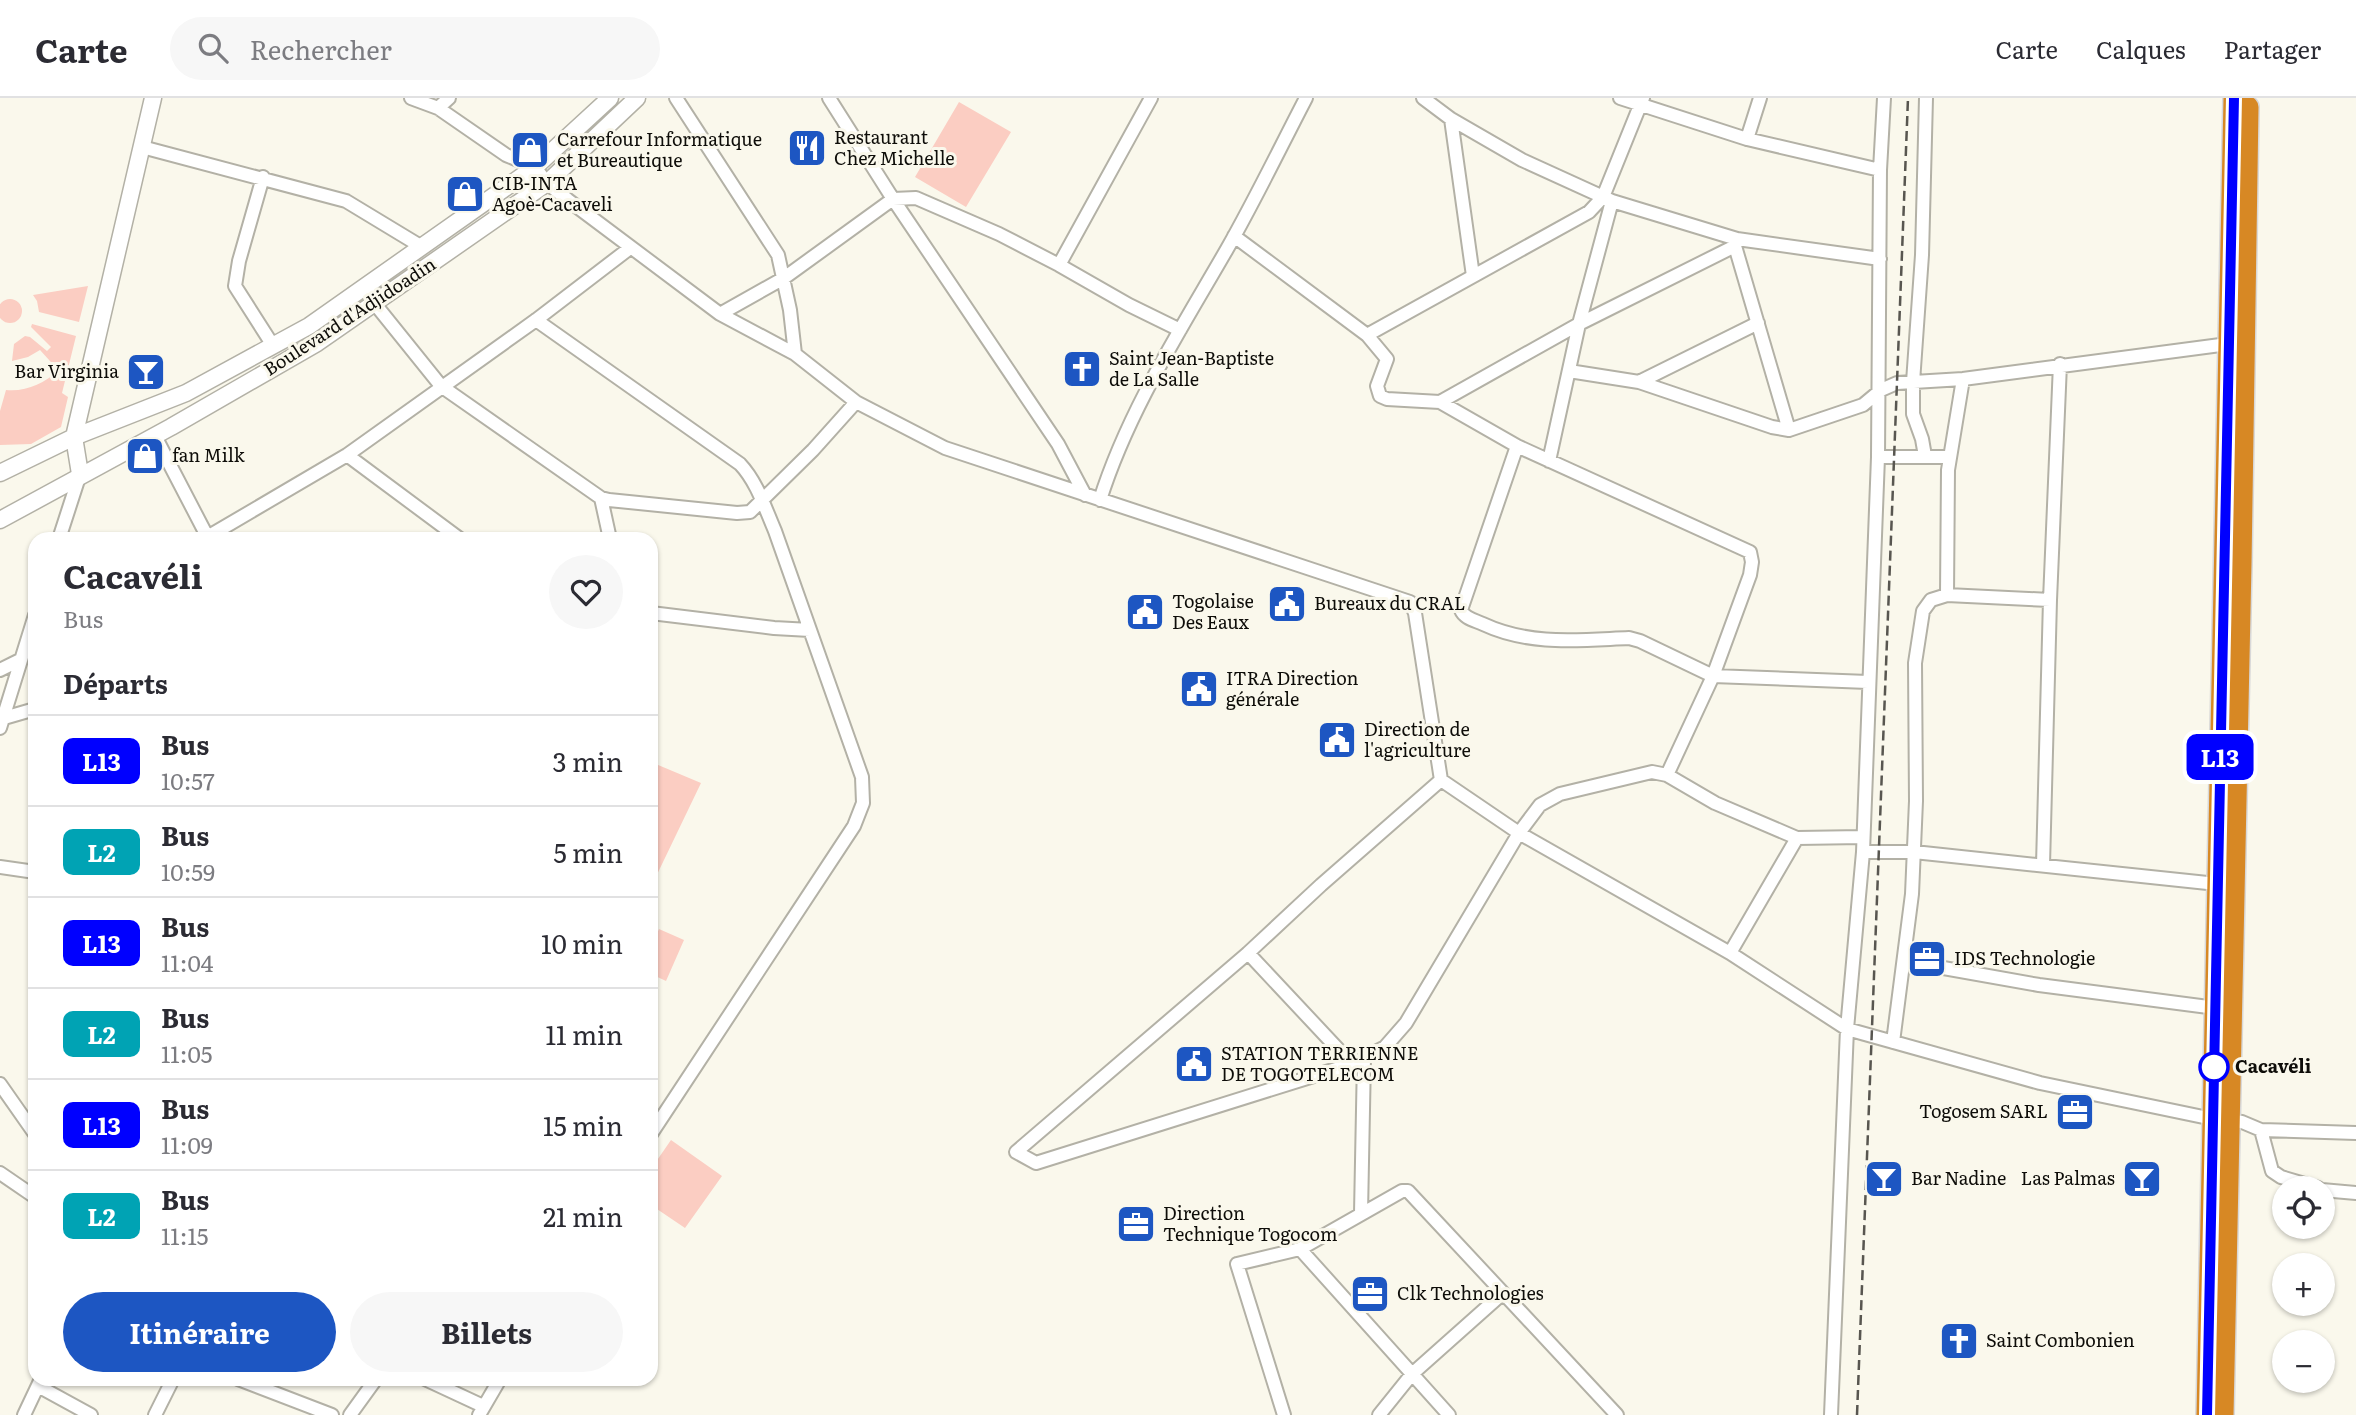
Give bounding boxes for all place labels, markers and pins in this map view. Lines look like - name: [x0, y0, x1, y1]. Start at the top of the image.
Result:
- place label: Restaurant Chez Michelle: [834, 123, 955, 171]
- place label: Carrefour Informatique et Bureautique: [557, 125, 762, 173]
- restaurant icon: Restaurant Chez Michelle: [786, 127, 828, 169]
- shop icon: Carrefour Informatique et Bureautique: [509, 129, 551, 171]
- place label: CIB-INTA Agoè-Cacaveli: [492, 169, 612, 217]
- shop icon: CIB-INTA Agoè-Cacaveli: [444, 173, 486, 215]
- place label: Saint Jean-Baptiste de La Salle: [1109, 344, 1274, 392]
- church icon: Saint Jean-Baptiste de La Salle: [1061, 348, 1103, 390]
- bar icon: Bar Virginia: [125, 351, 167, 393]
- place label: Bar Virginia: [14, 357, 119, 384]
- shop icon: fan Milk: [124, 435, 166, 477]
- place label: fan Milk: [172, 441, 246, 468]
- public building icon: Bureaux du CRAL: [1266, 583, 1308, 625]
- place label: Togolaise Des Eaux: [1172, 587, 1254, 635]
- place label: Bureaux du CRAL: [1314, 589, 1466, 616]
- public building icon: Togolaise Des Eaux: [1124, 591, 1166, 633]
- place label: ITRA Direction générale: [1226, 664, 1359, 712]
- public building icon: ITRA Direction générale: [1178, 668, 1220, 710]
- place label: Direction de l'agriculture: [1364, 715, 1471, 763]
- public building icon: Direction de l'agriculture: [1316, 719, 1358, 761]
- office icon: IDS Technologie: [1906, 938, 1948, 980]
- place label: IDS Technologie: [1954, 944, 2095, 971]
- place label: STATION TERRIENNE DE TOGOTELECOM: [1221, 1039, 1418, 1087]
- public building icon: STATION TERRIENNE DE TOGOTELECOM: [1173, 1043, 1215, 1085]
- marker: Cacavéli: [2199, 1052, 2229, 1082]
- place label: Cacavéli: [2235, 1052, 2312, 1079]
- office icon: Togosem SARL: [2054, 1091, 2096, 1133]
- place label: Togosem SARL: [1919, 1097, 2048, 1124]
- bar icon: Bar Nadine: [1863, 1158, 1905, 1200]
- bar icon: Las Palmas: [2121, 1158, 2163, 1200]
- place label: Bar Nadine: [1911, 1164, 2006, 1191]
- place label: Las Palmas: [2021, 1164, 2115, 1191]
- place label: Direction Technique Togocom: [1163, 1199, 1337, 1247]
- office icon: Direction Technique Togocom: [1115, 1203, 1157, 1245]
- office icon: Clk Technologies: [1349, 1273, 1391, 1315]
- place label: Clk Technologies: [1397, 1279, 1544, 1306]
- church icon: Saint Combonien: [1938, 1320, 1980, 1362]
- place label: Saint Combonien: [1986, 1326, 2135, 1353]

